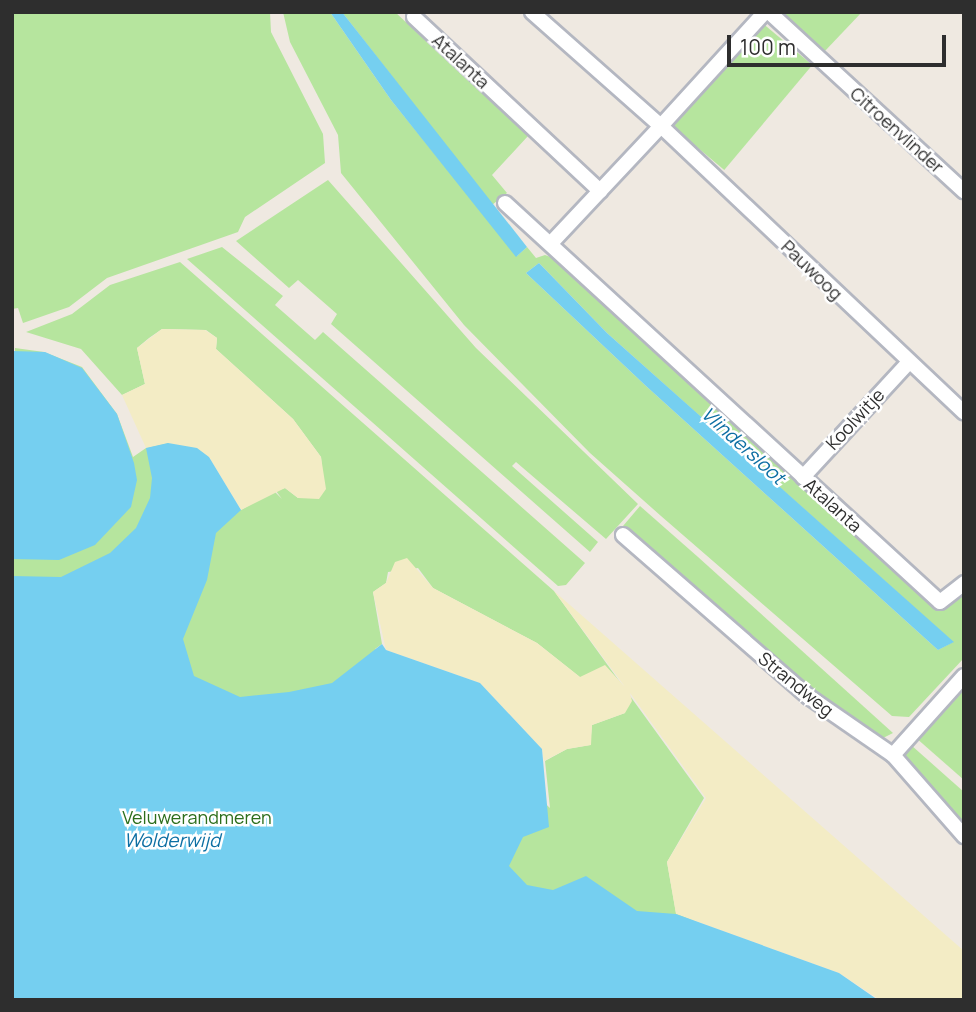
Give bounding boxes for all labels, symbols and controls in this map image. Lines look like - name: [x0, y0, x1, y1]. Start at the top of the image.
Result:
- scale bar: [731, 21, 950, 65]
- street label: Atalanta: [428, 29, 494, 93]
- text: 100 m: [740, 33, 796, 61]
- street label: Citroenvlinder: [846, 82, 948, 178]
- street label: Pauwoog: [777, 236, 847, 304]
- street label: Koolwitje: [821, 384, 889, 454]
- water label: Vlindersloot: [697, 403, 789, 489]
- street label: Atalanta: [800, 473, 866, 537]
- street label: Strandweg: [754, 647, 838, 721]
- park label: Veluwerandmeren: [122, 806, 272, 828]
- water label: Wolderwijd: [124, 830, 220, 852]

